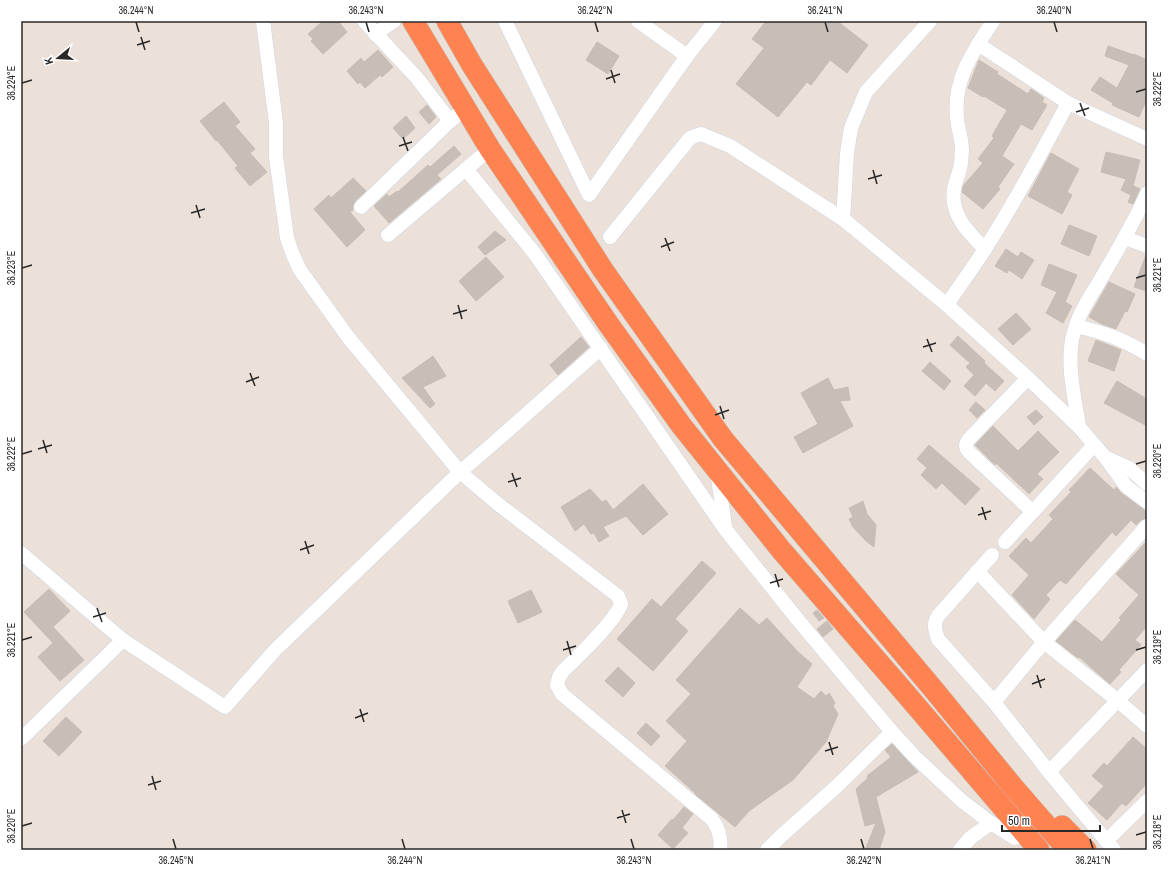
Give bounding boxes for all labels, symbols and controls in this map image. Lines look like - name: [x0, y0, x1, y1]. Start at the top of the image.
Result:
- text: 36.244°N: [119, 4, 154, 17]
- text: 36.243°N: [349, 4, 384, 17]
- text: 36.242°N: [578, 4, 613, 17]
- text: 36.241°N: [808, 4, 843, 17]
- text: 36.240°N: [1037, 4, 1072, 17]
- north arrow: [38, 38, 78, 78]
- text: K: [41, 55, 56, 66]
- text: 36.224°E: [5, 66, 18, 100]
- text: 36.222°E: [1151, 72, 1164, 106]
- text: 36.223°E: [5, 251, 18, 285]
- text: 36.221°E: [1151, 258, 1164, 292]
- text: 36.222°E: [5, 437, 18, 471]
- text: 36.220°E: [1151, 444, 1164, 478]
- text: 36.221°E: [5, 623, 18, 657]
- text: 36.219°E: [1151, 630, 1164, 664]
- scale bar: [1002, 807, 1100, 833]
- text: 36.220°E: [5, 809, 18, 843]
- text: 50 m: [1008, 813, 1030, 829]
- text: 36.218°E: [1151, 815, 1164, 849]
- text: 36.245°N: [159, 854, 194, 867]
- text: 36.244°N: [388, 854, 423, 867]
- text: 36.243°N: [617, 854, 652, 867]
- text: 36.242°N: [847, 854, 882, 867]
- text: 36.241°N: [1076, 854, 1111, 867]

